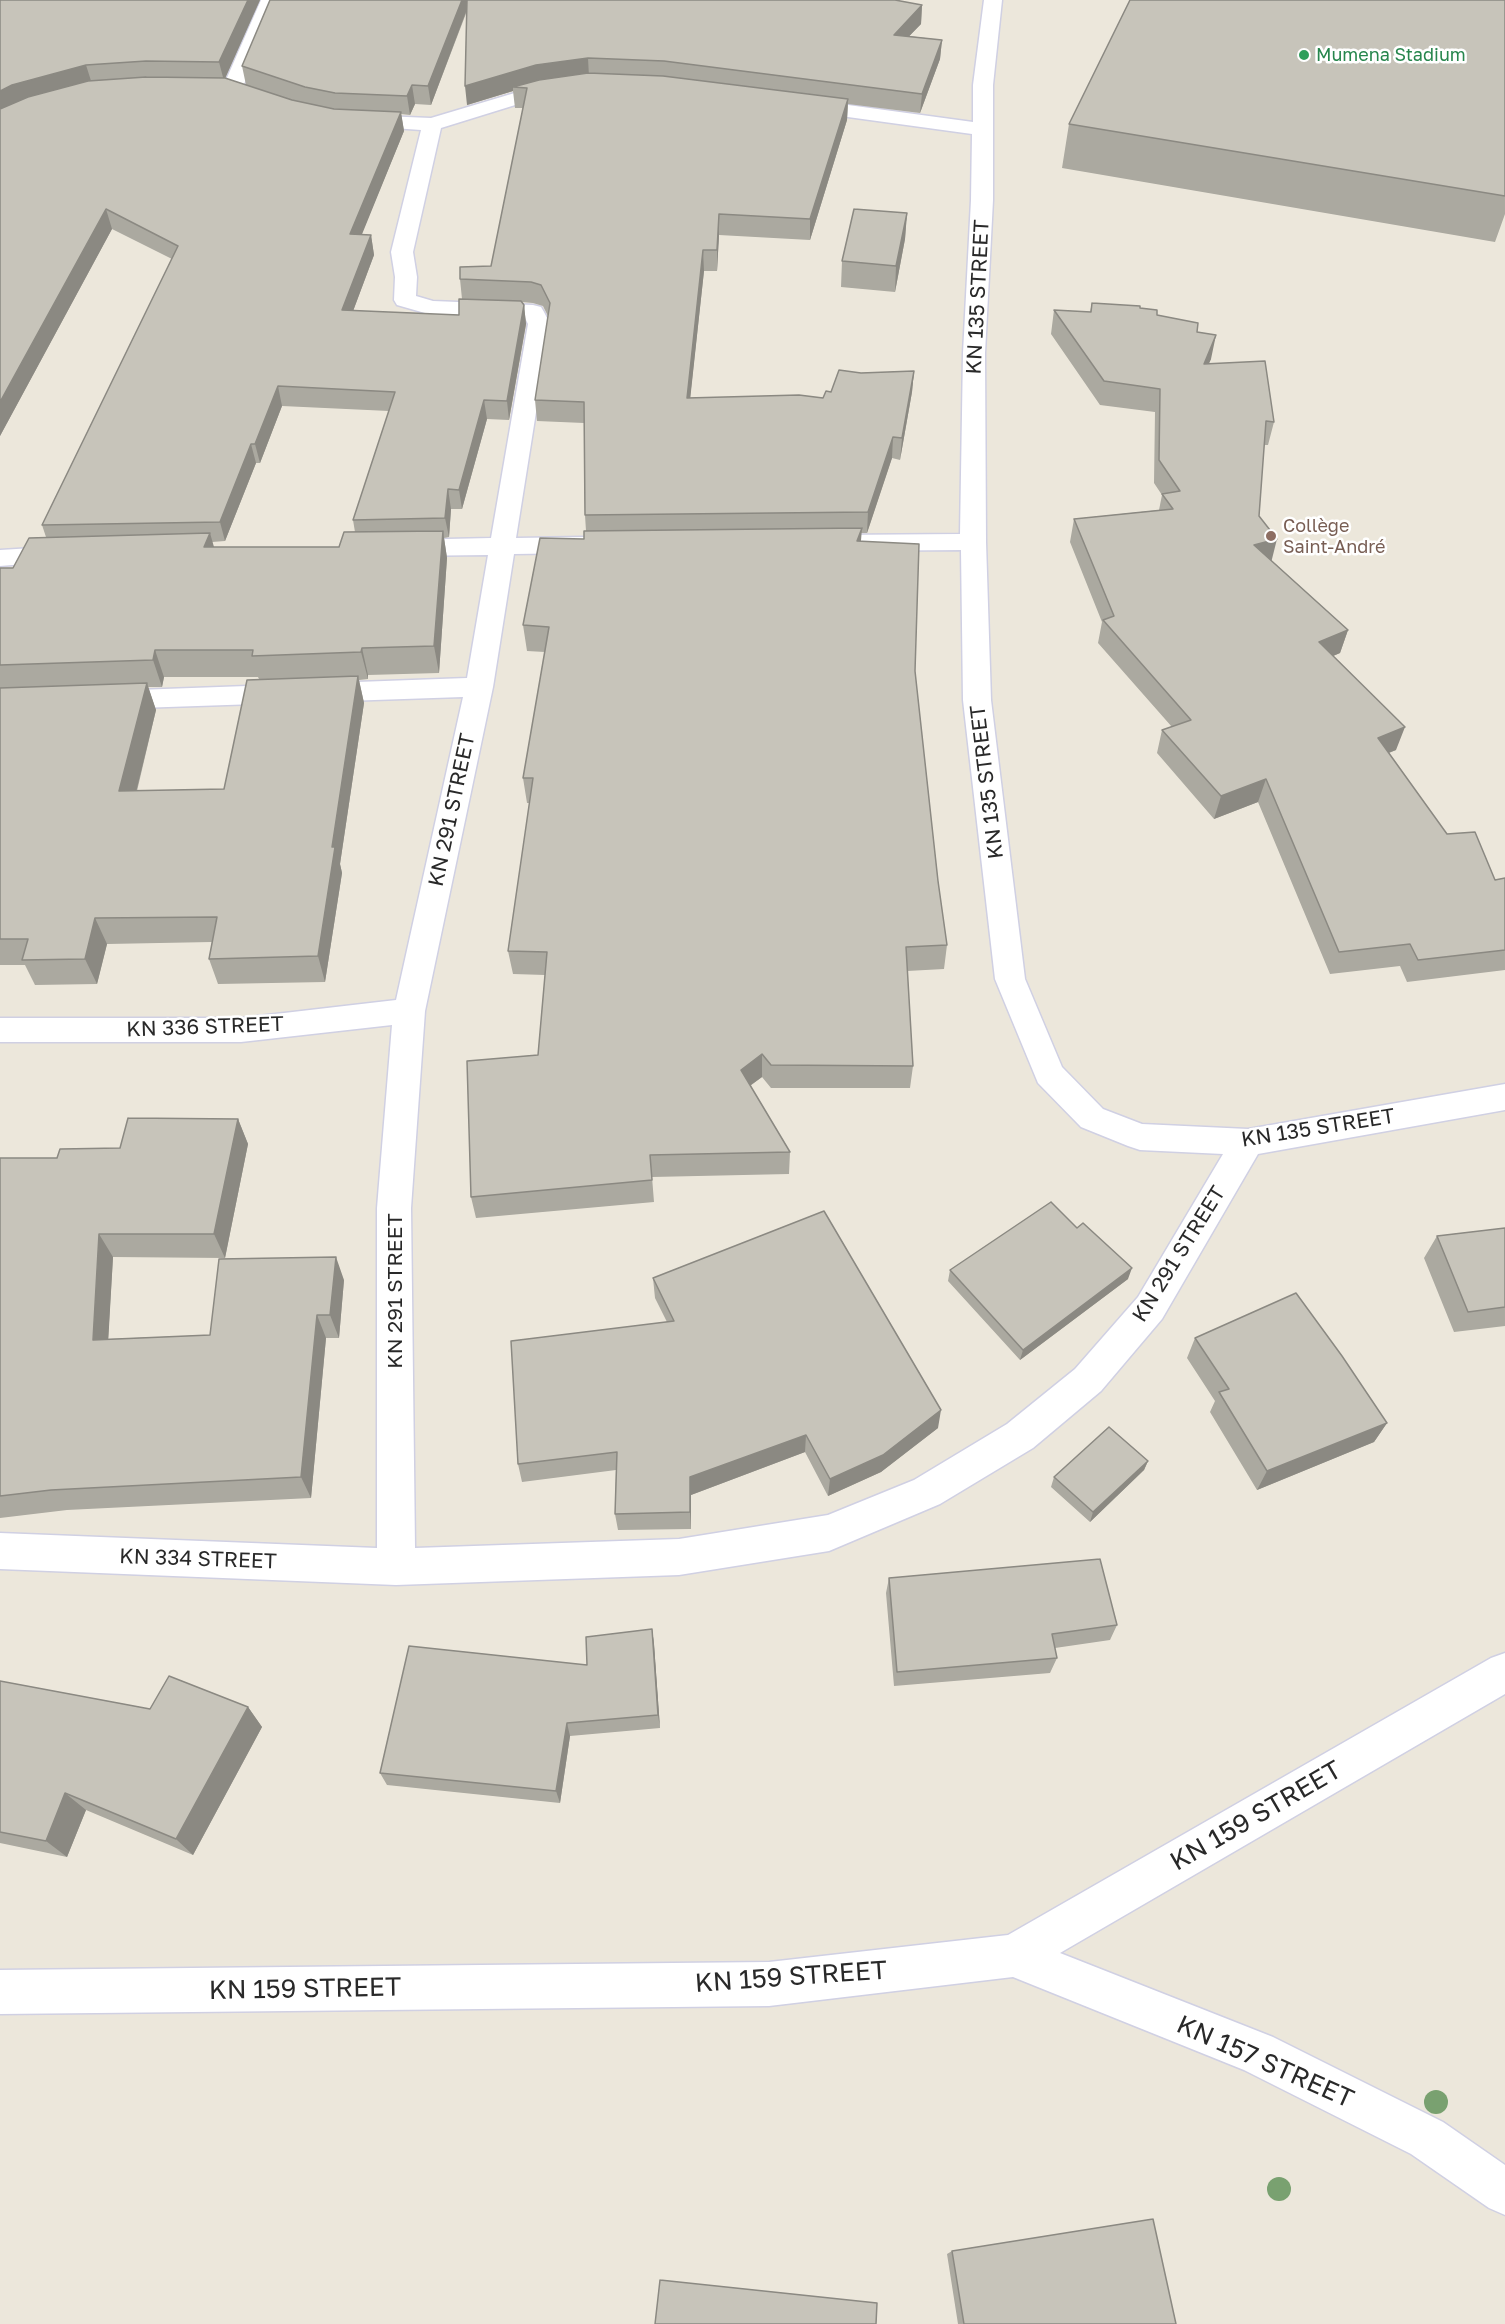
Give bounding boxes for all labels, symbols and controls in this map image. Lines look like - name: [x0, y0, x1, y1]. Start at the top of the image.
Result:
- place label: Mumena Stadium: [1316, 44, 1466, 66]
- marker: Mumena Stadium: [1297, 48, 1311, 62]
- street label: KN 135 STREET: [961, 219, 995, 375]
- place label: Collège Saint-André: [1283, 515, 1386, 558]
- marker: Collège Saint-André: [1264, 529, 1278, 543]
- street label: KN 135 STREET: [965, 704, 1009, 860]
- street label: KN 291 STREET: [424, 731, 480, 889]
- street label: KN 336 STREET: [126, 1012, 284, 1042]
- street label: KN 135 STREET: [1239, 1103, 1397, 1153]
- street label: KN 291 STREET: [1127, 1181, 1231, 1327]
- street label: KN 291 STREET: [382, 1213, 408, 1369]
- street label: KN 334 STREET: [119, 1544, 277, 1574]
- street label: KN 159 STREET: [1165, 1754, 1347, 1878]
- street label: KN 159 STREET: [694, 1955, 888, 1999]
- street label: KN 159 STREET: [209, 1972, 401, 2006]
- street label: KN 157 STREET: [1172, 2009, 1358, 2115]

